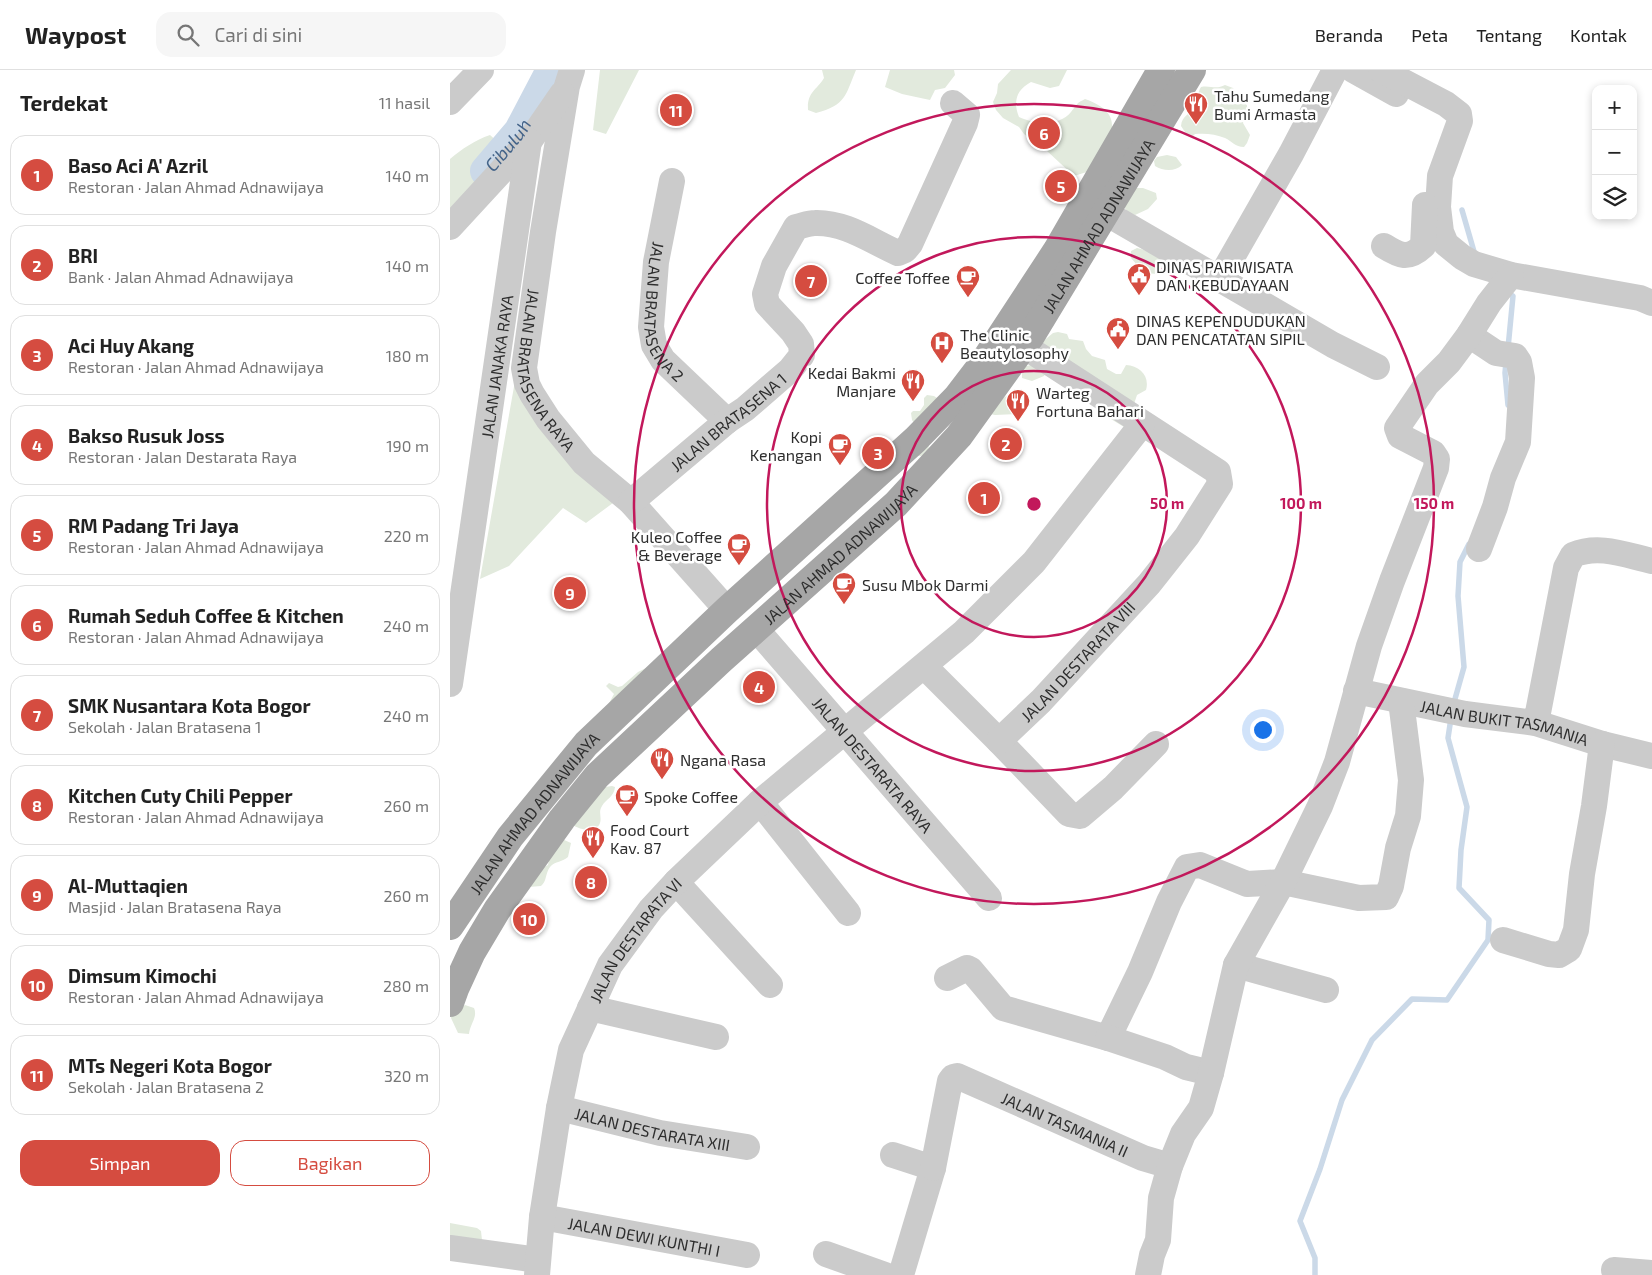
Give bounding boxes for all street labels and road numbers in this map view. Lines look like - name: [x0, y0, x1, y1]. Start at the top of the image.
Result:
- street label: JALAN AHMAD ADNAWIJAYA: [1038, 135, 1158, 316]
- street label: JALAN BRATASENA 2: [641, 240, 688, 385]
- street label: JALAN BRATASENA RAYA: [514, 288, 580, 455]
- street label: JALAN JANAKA RAYA: [476, 293, 516, 439]
- street label: JALAN BRATASENA 1: [666, 368, 790, 475]
- street label: JALAN AHMAD ADNAWIJAYA: [759, 479, 920, 628]
- street label: JALAN DESTARATA VIII: [1016, 597, 1138, 725]
- street label: JALAN DESTARATA RAYA: [809, 693, 937, 836]
- street label: JALAN BUKIT TASMANIA: [1419, 695, 1591, 749]
- street label: JALAN AHMAD ADNAWIJAYA: [465, 728, 602, 897]
- street label: JALAN DESTARATA VI: [585, 873, 685, 1005]
- street label: JALAN TASMANIA II: [999, 1087, 1131, 1160]
- street label: JALAN DESTARATA XIII: [573, 1103, 732, 1154]
- street label: JALAN DEWI KUNTHI I: [567, 1213, 722, 1259]

